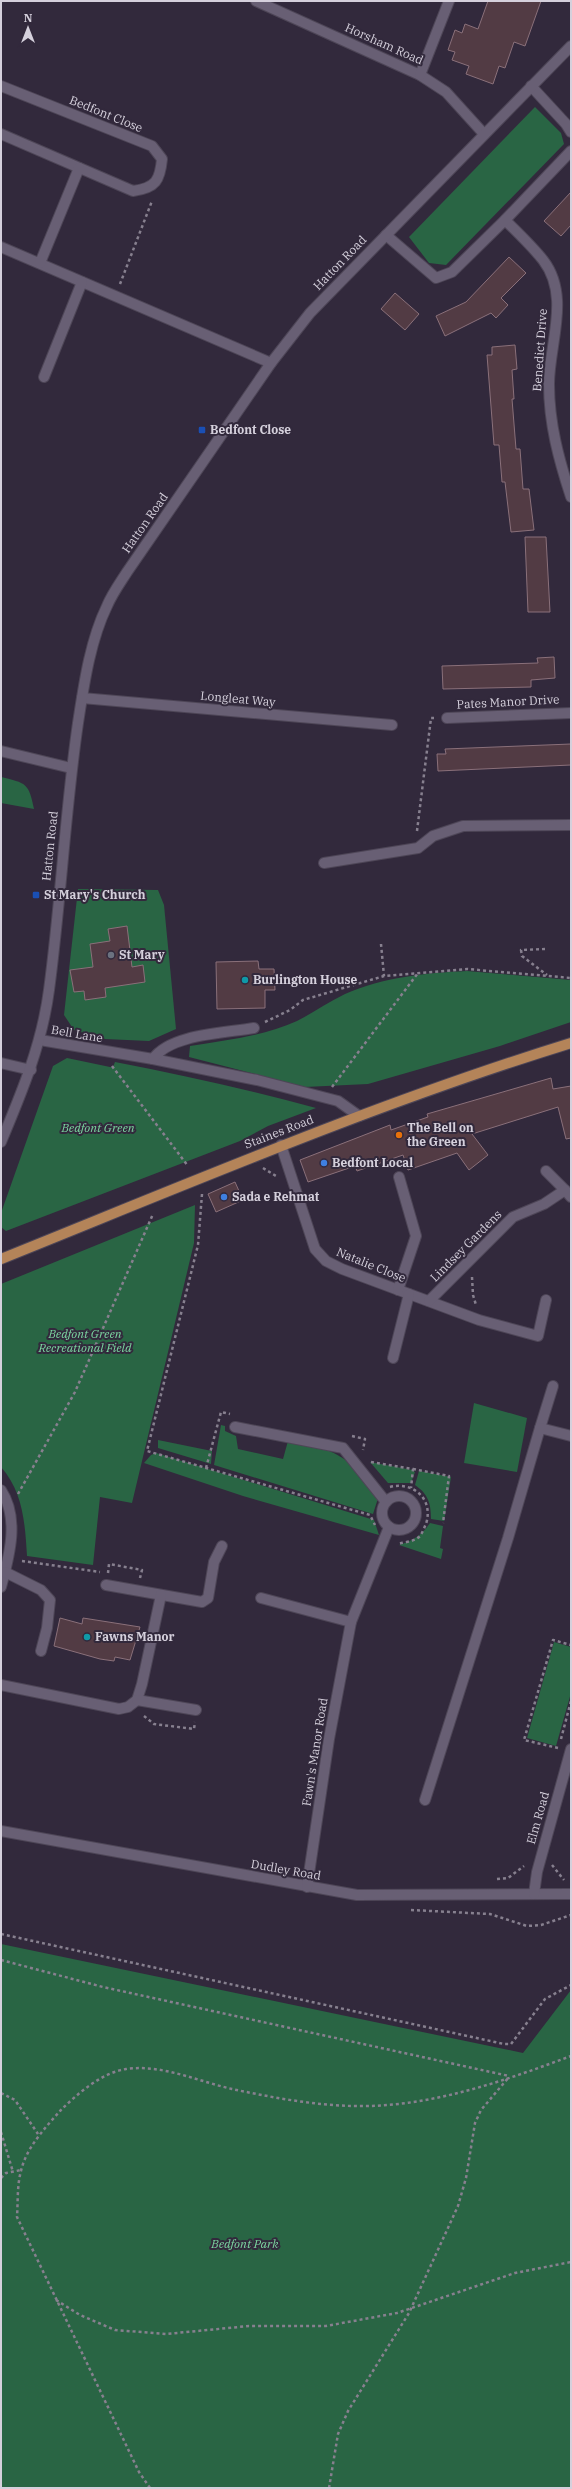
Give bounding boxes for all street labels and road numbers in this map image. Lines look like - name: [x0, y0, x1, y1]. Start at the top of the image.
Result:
- street label: Horsham Road: [343, 20, 426, 68]
- street label: Bedfont Close: [67, 92, 145, 135]
- street label: Hatton Road: [310, 232, 369, 293]
- street label: Benedict Drive: [529, 308, 550, 392]
- street label: Hatton Road: [118, 490, 171, 556]
- street label: Longleat Way: [200, 688, 277, 709]
- street label: Pates Manor Drive: [456, 691, 560, 712]
- street label: Hatton Road: [38, 810, 61, 882]
- street label: Bell Lane: [50, 1022, 104, 1045]
- street label: Staines Road: [242, 1111, 316, 1152]
- street label: Lindsey Gardens: [427, 1207, 505, 1285]
- street label: Natalie Close: [334, 1244, 408, 1285]
- street label: Fawn's Manor Road: [299, 1697, 330, 1807]
- street label: Elm Road: [523, 1790, 552, 1846]
- street label: Dudley Road: [250, 1856, 322, 1883]

